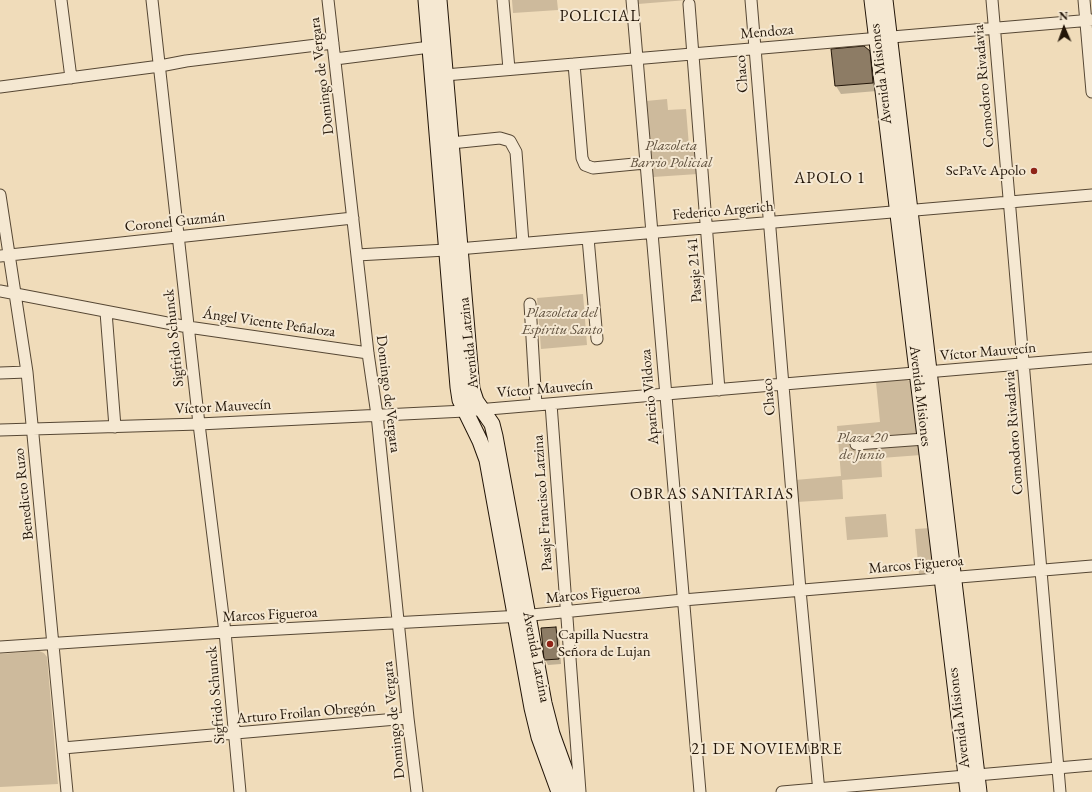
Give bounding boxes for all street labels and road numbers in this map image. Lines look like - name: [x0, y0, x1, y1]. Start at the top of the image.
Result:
- street label: Domingo de Vergara: [306, 16, 338, 136]
- street label: Mendoza: [740, 21, 794, 43]
- street label: Avenida Misiones: [866, 23, 896, 125]
- street label: Comodoro Rivadavia: [970, 24, 998, 148]
- street label: Chaco: [732, 55, 752, 93]
- street label: Federico Argerich: [672, 198, 774, 224]
- street label: Coronel Guzmán: [124, 208, 226, 236]
- street label: Pasaje 2141: [684, 237, 706, 303]
- street label: Sigfrido Schunck: [160, 288, 188, 388]
- street label: Avenida Latzina: [455, 296, 483, 390]
- street label: Ángel Vicente Peñaloza: [202, 305, 336, 341]
- street label: Domingo de Vergara: [372, 334, 404, 454]
- street label: Víctor Mauvecín: [939, 339, 1037, 365]
- street label: Avenida Misiones: [905, 345, 935, 447]
- street label: Aparicio Vildoza: [637, 348, 663, 446]
- street label: Comodoro Rivadavia: [1001, 371, 1027, 495]
- street label: Víctor Mauvecín: [496, 376, 594, 402]
- street label: Chaco: [758, 377, 780, 417]
- street label: Víctor Mauvecín: [174, 395, 272, 419]
- street label: Pasaje Francisco Latzina: [529, 434, 557, 572]
- street label: Benedicto Ruzo: [10, 447, 38, 541]
- street label: Marcos Figueroa: [868, 552, 964, 578]
- street label: Marcos Figueroa: [545, 580, 641, 608]
- street label: Marcos Figueroa: [222, 604, 318, 626]
- street label: Avenida Latzina: [518, 610, 554, 704]
- street label: Sigfrido Schunck: [203, 645, 229, 745]
- street label: Domingo de Vergara: [379, 660, 409, 780]
- street label: Avenida Misiones: [944, 667, 974, 769]
- street label: Arturo Froilan Obregón: [236, 698, 376, 728]

